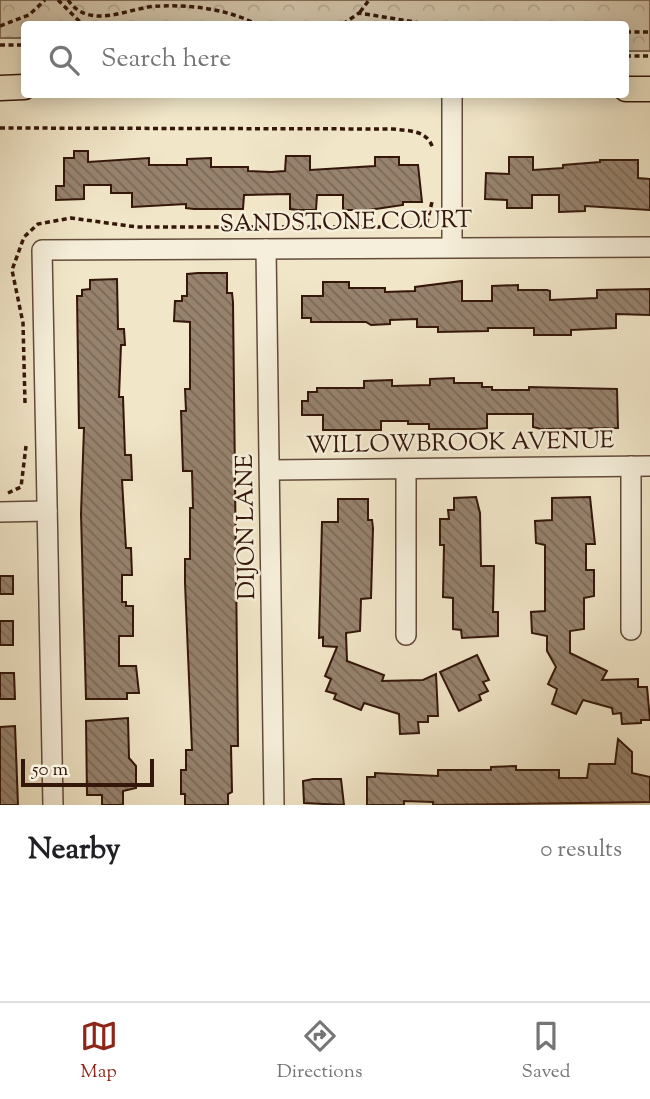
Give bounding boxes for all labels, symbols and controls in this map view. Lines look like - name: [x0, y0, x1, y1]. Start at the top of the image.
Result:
- search box: [21, 21, 629, 98]
- icon: search: [45, 41, 83, 79]
- text: Search here: [101, 41, 231, 78]
- street label: SANDSTONE COURT: [219, 204, 473, 242]
- street label: WILLOWBROOK AVENUE: [306, 424, 615, 464]
- street label: DIJON LANE: [229, 453, 265, 600]
- scale bar: [21, 756, 154, 788]
- text: 50 m: [32, 757, 68, 784]
- text: Nearby: [28, 829, 120, 872]
- text: 0 results: [540, 834, 622, 867]
- tab: Map: [80, 1017, 118, 1086]
- tab: Directions: [277, 1017, 362, 1086]
- tab: Saved: [522, 1017, 570, 1086]

